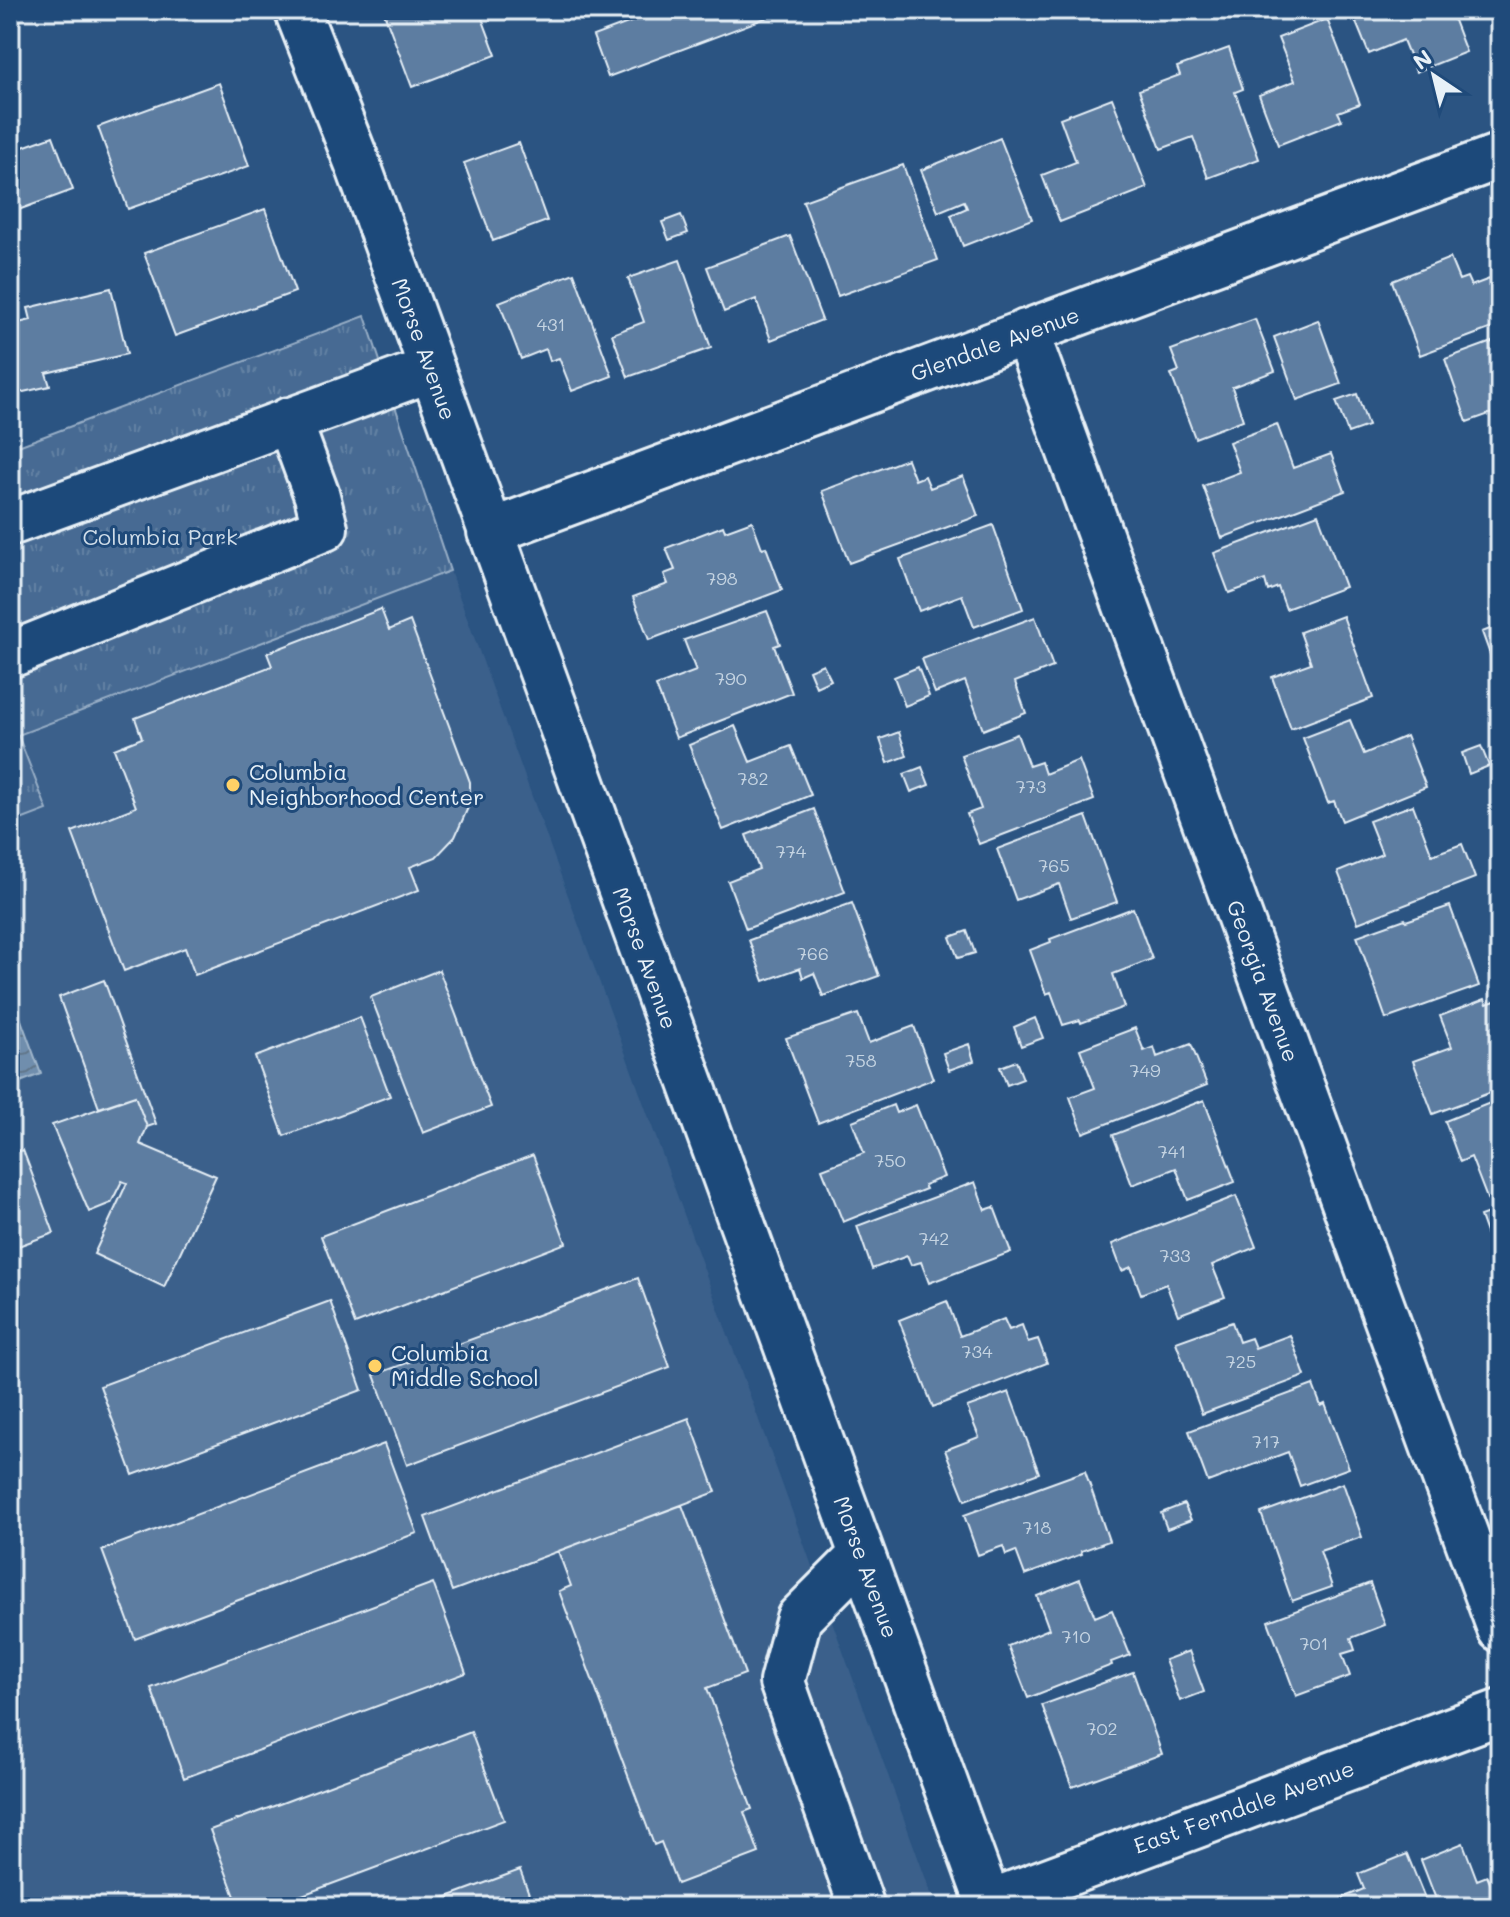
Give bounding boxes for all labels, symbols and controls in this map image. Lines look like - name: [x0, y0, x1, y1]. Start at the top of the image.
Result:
- north arrow: [1394, 36, 1474, 116]
- text: N: [1407, 43, 1437, 76]
- street label: Morse Avenue: [385, 274, 464, 424]
- street label: Glendale Avenue: [906, 300, 1083, 388]
- house number: 431: [536, 312, 566, 336]
- park label: Columbia Park: [82, 522, 238, 551]
- house number: 798: [706, 566, 738, 590]
- house number: 790: [715, 666, 747, 690]
- place label: Columbia Neighborhood Center: [249, 757, 484, 811]
- house number: 782: [738, 766, 768, 790]
- house number: 773: [1016, 774, 1046, 798]
- marker: Columbia Neighborhood Center: [224, 776, 242, 794]
- house number: 774: [776, 839, 807, 863]
- house number: 765: [1038, 853, 1070, 877]
- street label: Morse Avenue: [606, 883, 685, 1033]
- street label: Georgia Avenue: [1221, 896, 1306, 1066]
- house number: 766: [797, 941, 829, 965]
- house number: 758: [845, 1048, 877, 1072]
- house number: 749: [1129, 1058, 1161, 1082]
- house number: 741: [1158, 1139, 1186, 1163]
- house number: 750: [874, 1148, 906, 1172]
- house number: 742: [919, 1226, 949, 1250]
- house number: 733: [1159, 1243, 1191, 1267]
- place label: Columbia Middle School: [391, 1338, 539, 1392]
- house number: 734: [961, 1339, 993, 1363]
- house number: 725: [1226, 1349, 1256, 1373]
- marker: Columbia Middle School: [366, 1357, 384, 1375]
- house number: 717: [1252, 1429, 1280, 1453]
- street label: Morse Avenue: [827, 1492, 906, 1642]
- house number: 718: [1023, 1515, 1052, 1539]
- house number: 710: [1061, 1624, 1091, 1648]
- house number: 701: [1299, 1631, 1329, 1655]
- house number: 702: [1086, 1716, 1118, 1740]
- street label: East Ferndale Avenue: [1129, 1753, 1358, 1860]

